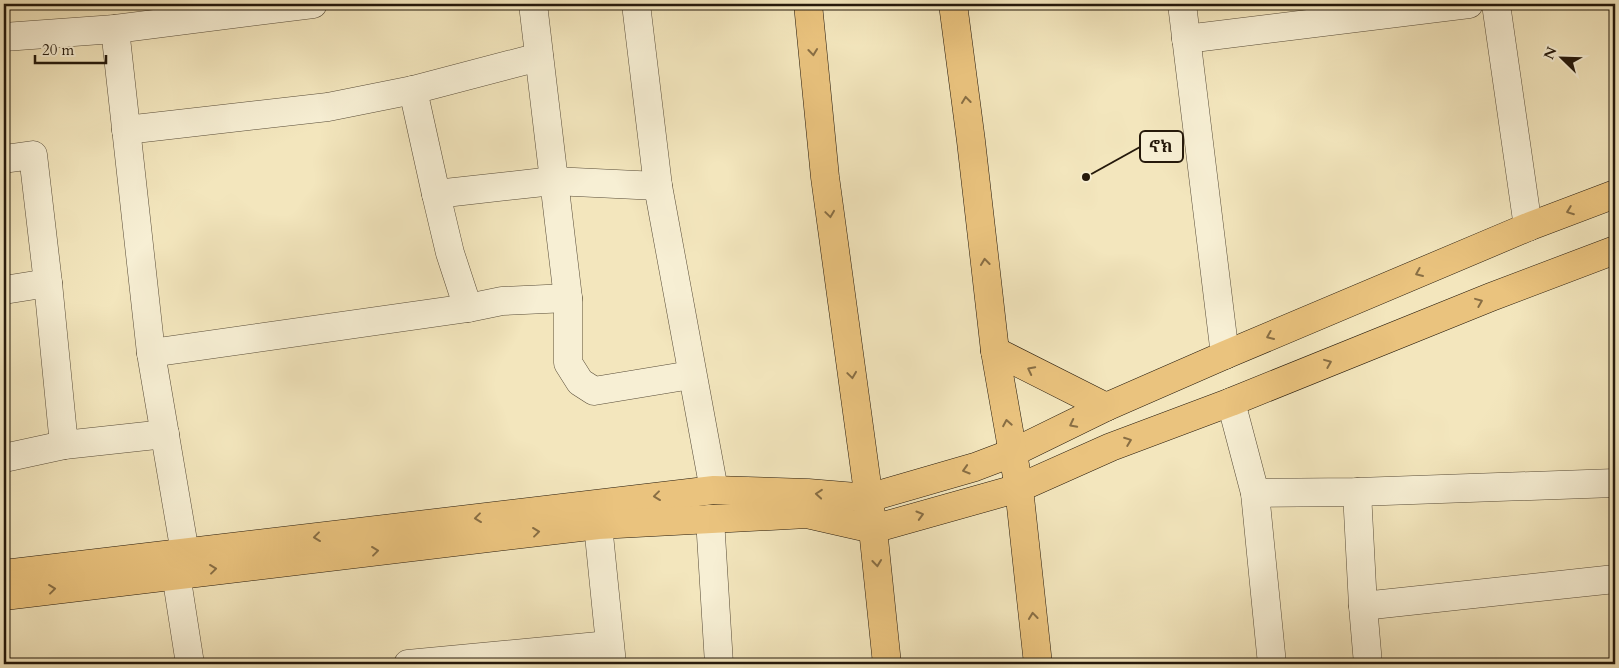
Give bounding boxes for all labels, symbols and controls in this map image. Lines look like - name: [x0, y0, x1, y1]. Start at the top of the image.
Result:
- scale bar: [35, 32, 106, 64]
- north arrow: [1536, 32, 1586, 82]
- text: 20 m: [42, 40, 74, 60]
- text: N: [1539, 44, 1562, 62]
- one-way arrow: [807, 49, 818, 57]
- one-way arrow: [961, 96, 972, 104]
- callout: ኖክ: [1140, 131, 1183, 162]
- text: ኖክ: [1149, 136, 1173, 158]
- one-way arrow: [1566, 205, 1575, 215]
- one-way arrow: [824, 210, 835, 218]
- one-way arrow: [980, 258, 991, 266]
- one-way arrow: [1415, 266, 1424, 277]
- one-way arrow: [1474, 298, 1483, 308]
- one-way arrow: [1266, 329, 1275, 340]
- one-way arrow: [1323, 359, 1332, 369]
- one-way arrow: [1027, 366, 1036, 376]
- one-way arrow: [846, 371, 856, 379]
- one-way arrow: [1002, 418, 1012, 427]
- one-way arrow: [1070, 418, 1079, 428]
- one-way arrow: [1123, 437, 1132, 447]
- one-way arrow: [963, 465, 971, 475]
- one-way arrow: [815, 488, 823, 499]
- one-way arrow: [653, 490, 661, 501]
- one-way arrow: [915, 511, 924, 521]
- one-way arrow: [474, 512, 482, 523]
- one-way arrow: [532, 527, 540, 538]
- one-way arrow: [313, 531, 321, 542]
- one-way arrow: [371, 546, 379, 557]
- one-way arrow: [871, 560, 882, 568]
- one-way arrow: [209, 565, 218, 575]
- one-way arrow: [48, 585, 56, 595]
- one-way arrow: [1028, 611, 1039, 619]

